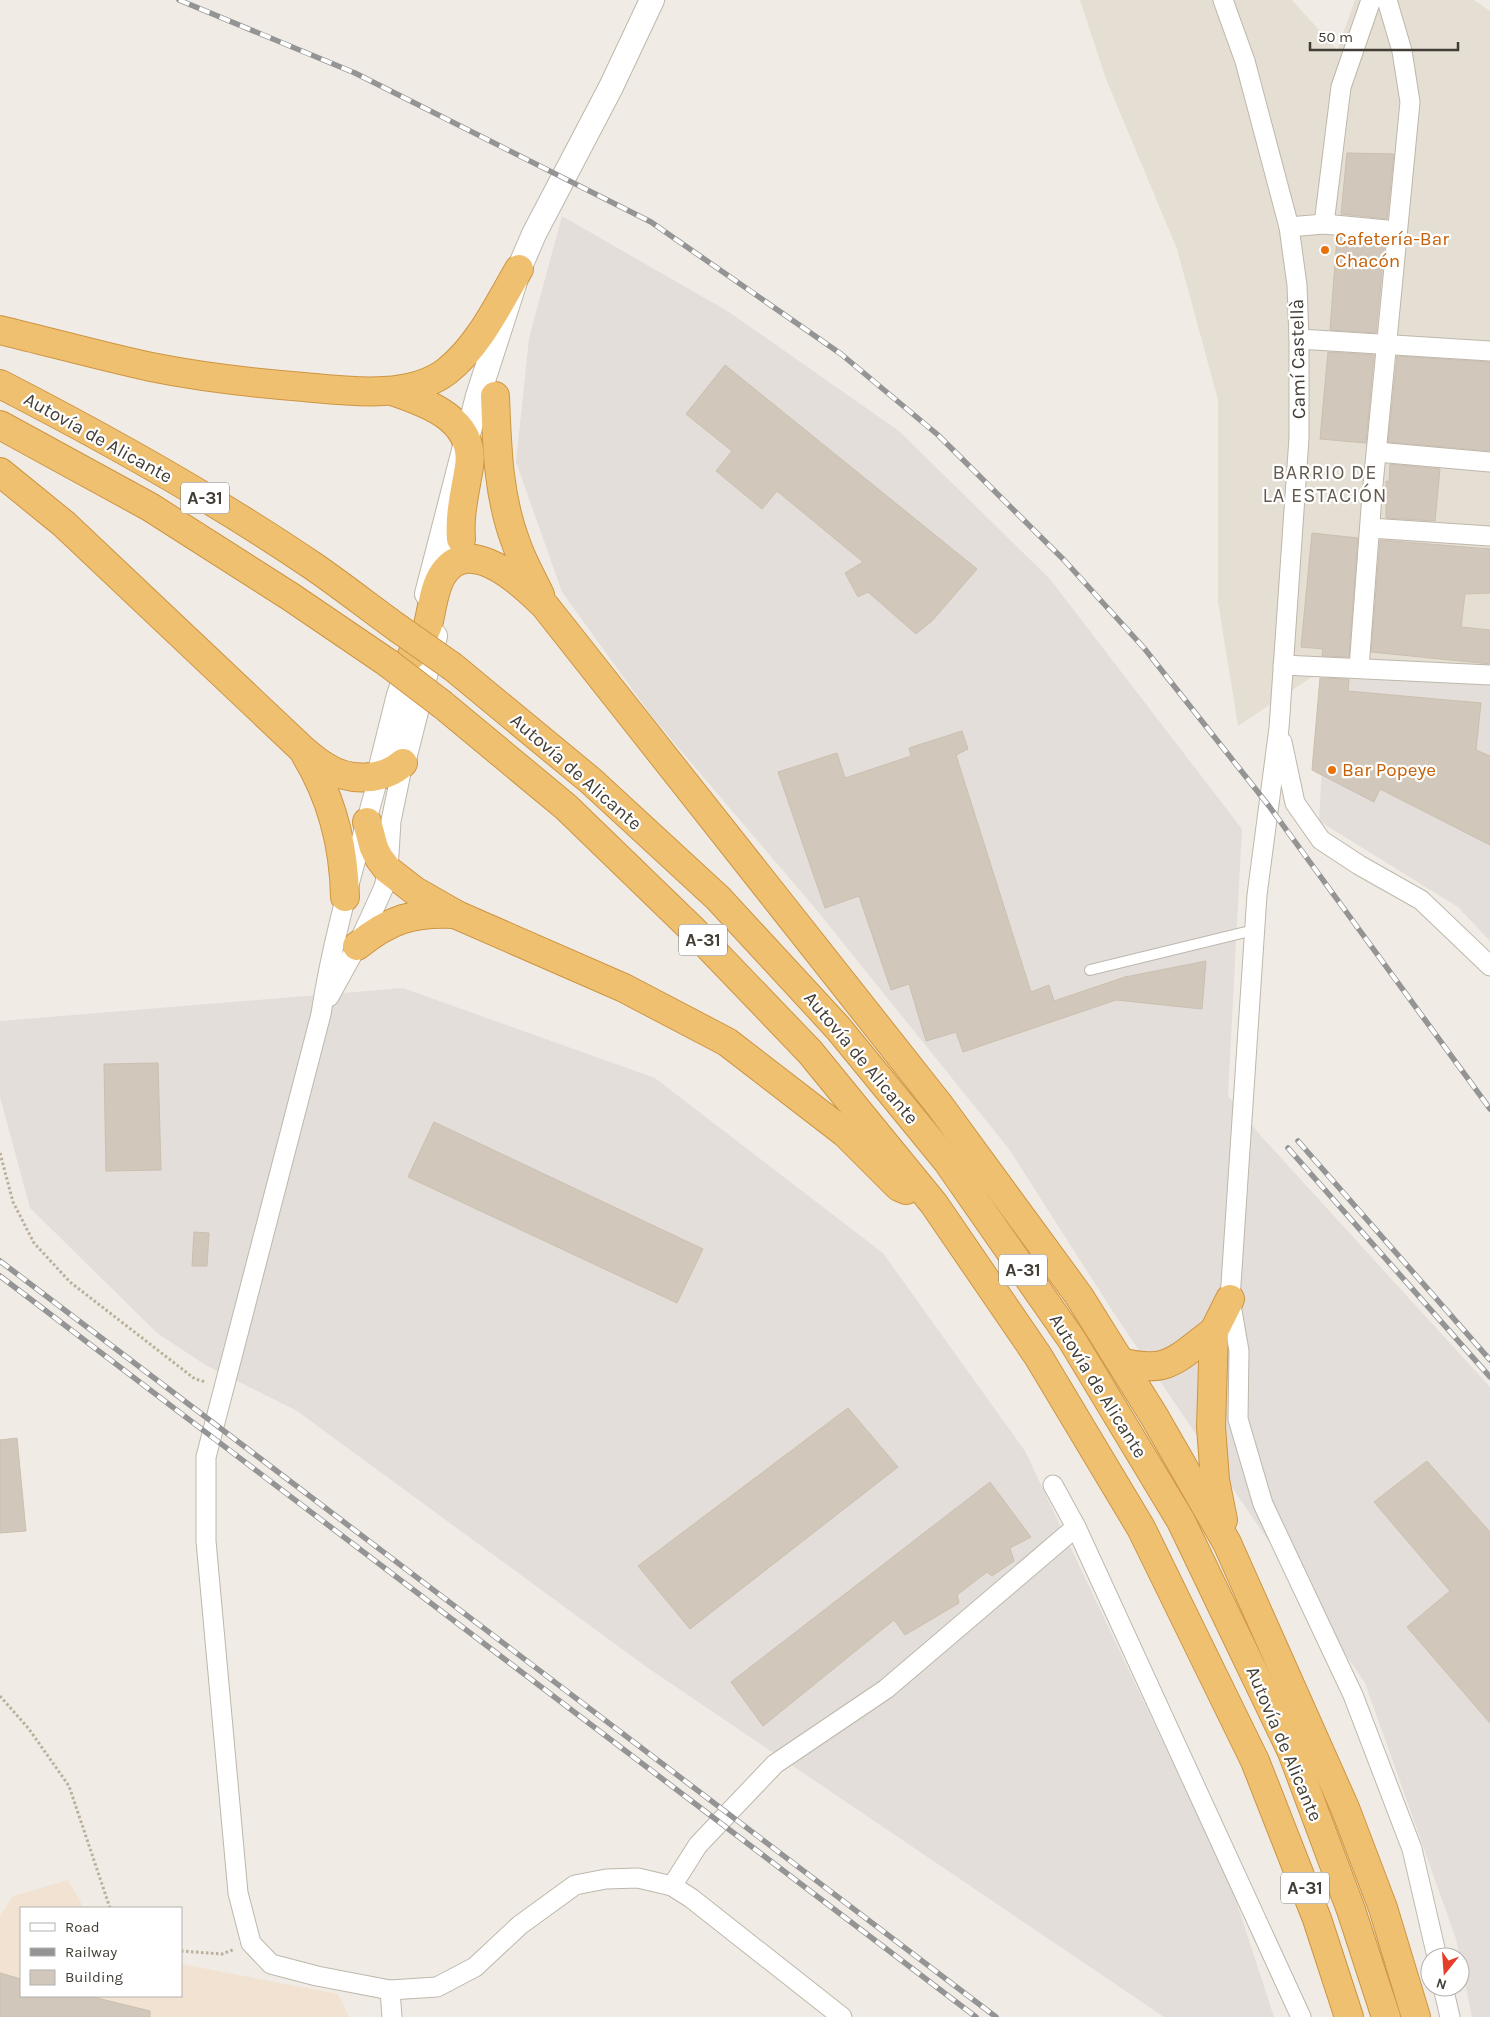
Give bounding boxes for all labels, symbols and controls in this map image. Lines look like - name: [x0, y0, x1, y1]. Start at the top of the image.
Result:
- scale bar: [1310, 20, 1458, 52]
- text: 50 m: [1318, 28, 1353, 46]
- place label: Cafetería-Bar Chacón: [1335, 228, 1449, 272]
- marker: Cafetería-Bar Chacón: [1319, 244, 1331, 256]
- street label: Camí Castellà: [1286, 299, 1310, 419]
- street label: Autovía de Alicante: [20, 388, 176, 488]
- district label: BARRIO DE LA ESTACIÓN: [1262, 461, 1388, 507]
- road number: A-31: [181, 482, 229, 514]
- street label: Autovía de Alicante: [506, 709, 646, 835]
- place label: Bar Popeye: [1342, 759, 1436, 781]
- marker: Bar Popeye: [1326, 764, 1338, 776]
- road number: A-31: [679, 924, 727, 956]
- street label: Autovía de Alicante: [799, 987, 923, 1129]
- road number: A-31: [999, 1254, 1047, 1286]
- street label: Autovía de Alicante: [1045, 1310, 1151, 1462]
- street label: Autovía de Alicante: [1241, 1663, 1327, 1825]
- road number: A-31: [1281, 1872, 1329, 1904]
- legend: [20, 1907, 182, 1997]
- text: Road: [65, 1918, 100, 1936]
- text: Railway: [65, 1943, 117, 1961]
- north arrow: [1420, 1947, 1470, 1997]
- text: Building: [65, 1968, 123, 1986]
- text: N: [1434, 1974, 1449, 1994]

